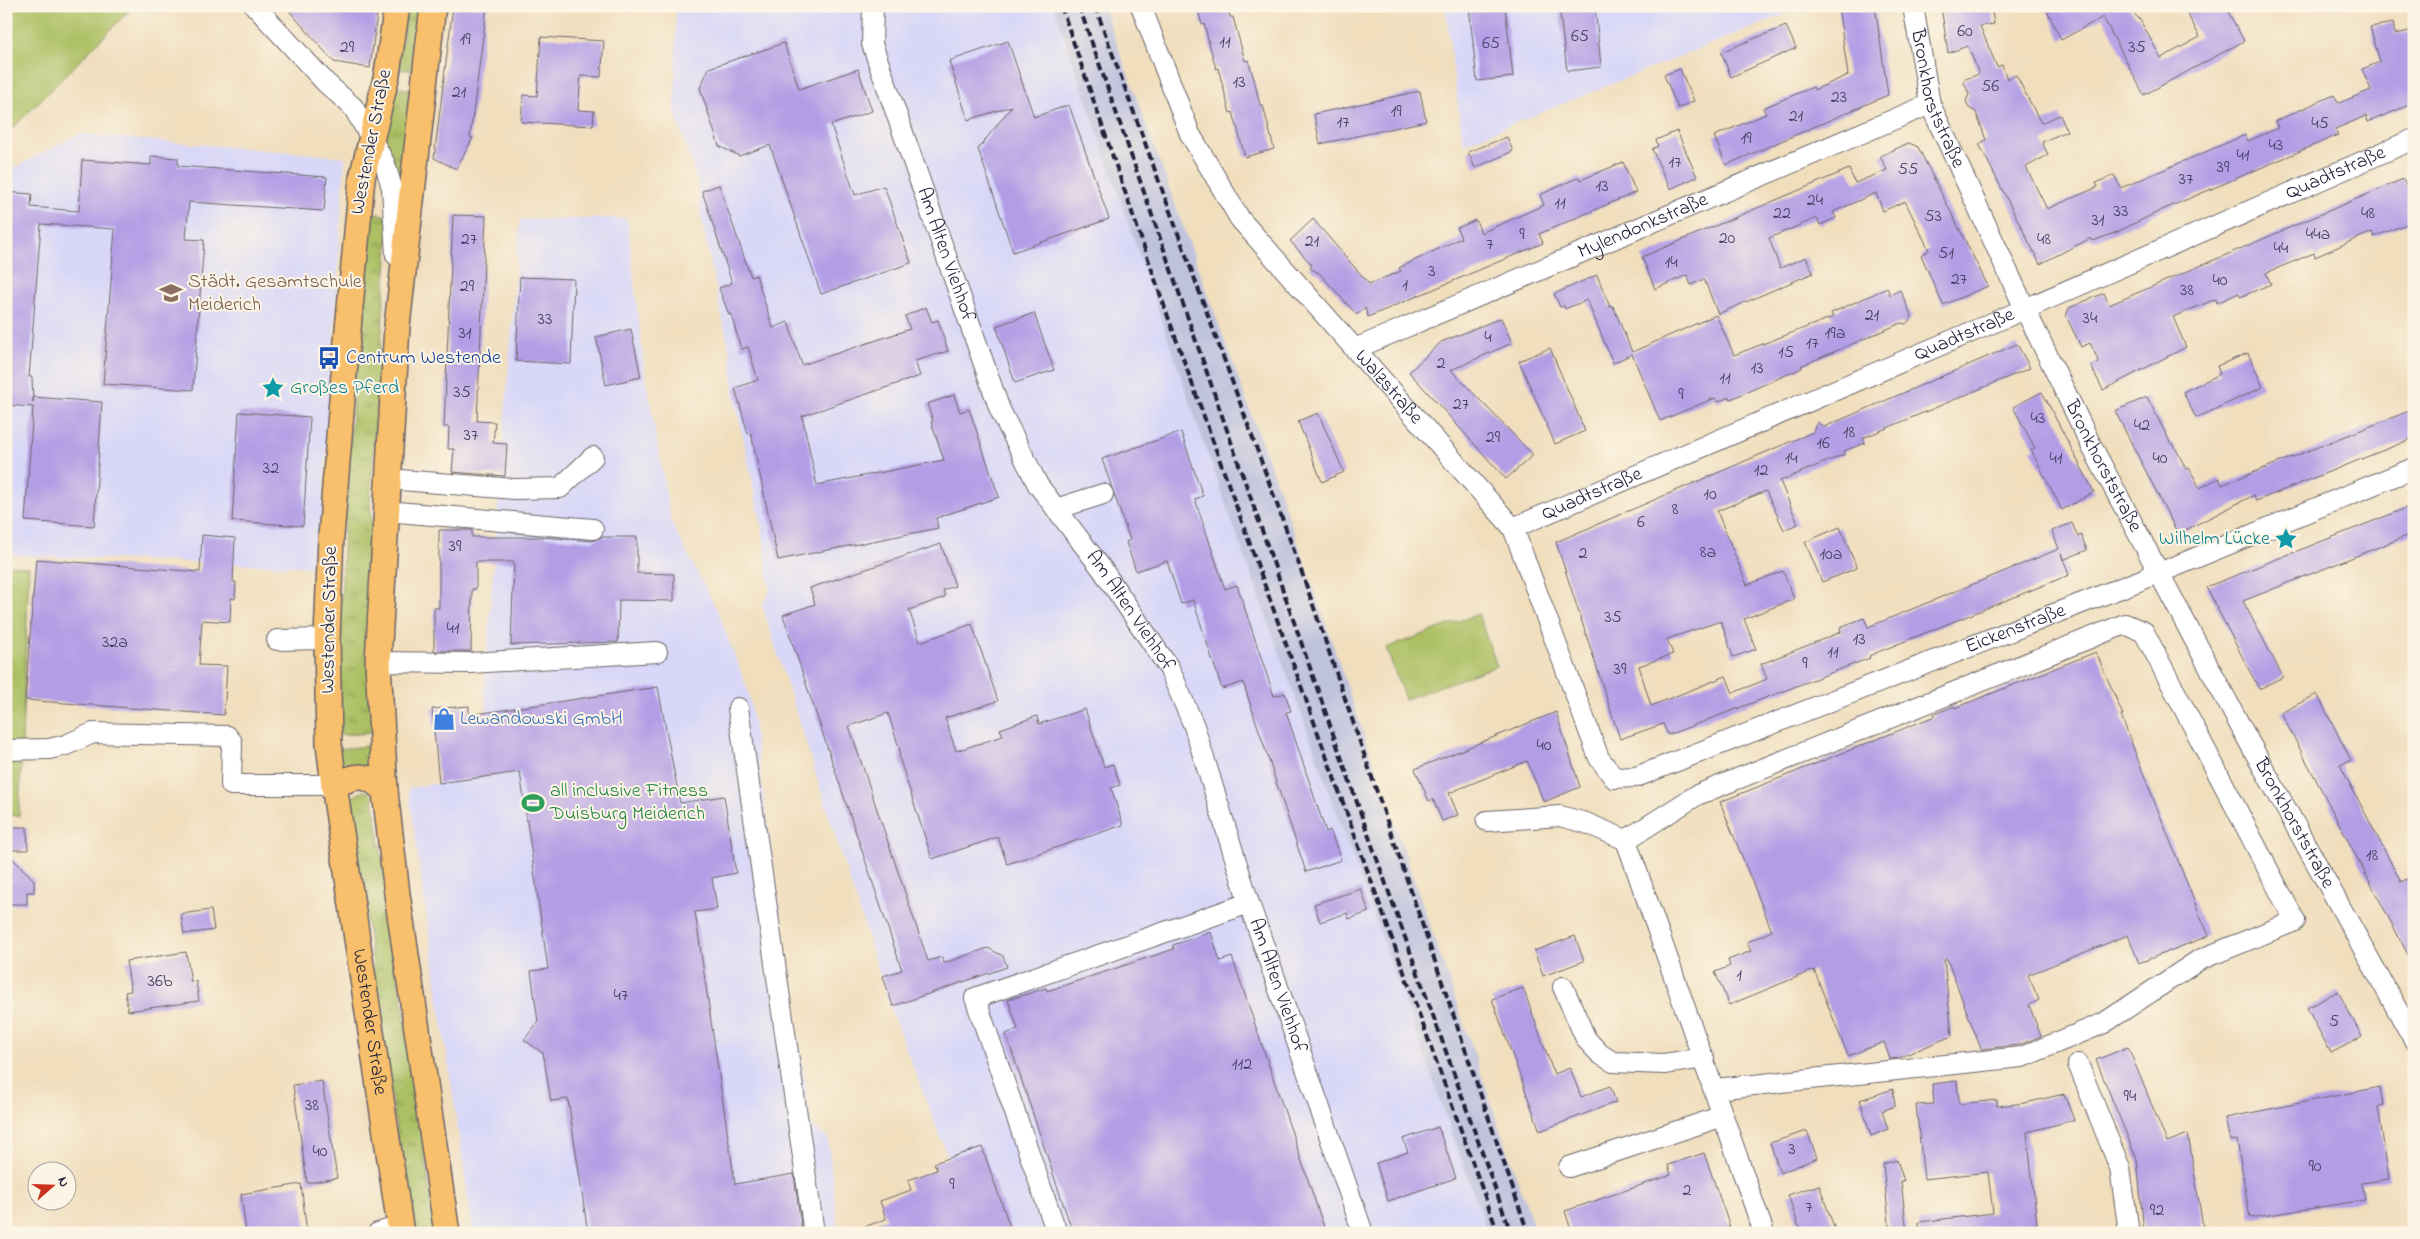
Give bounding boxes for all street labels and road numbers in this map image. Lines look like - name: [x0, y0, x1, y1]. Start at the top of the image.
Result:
- street label: Bronkhorststraße: [1903, 26, 1972, 173]
- street label: Westender Straße: [344, 67, 400, 217]
- street label: Quadtstraße: [2281, 139, 2390, 208]
- street label: Am Alten Viehhof: [909, 183, 983, 326]
- street label: Mylendonkstraße: [1573, 186, 1713, 267]
- street label: Quadtstraße: [1910, 301, 2019, 369]
- street label: Walzstraße: [1347, 343, 1430, 431]
- street label: Bronkhorststraße: [2057, 394, 2149, 537]
- street label: Quadtstraße: [1537, 460, 1647, 528]
- street label: Am Alten Viehhof: [1078, 544, 1182, 678]
- street label: Westender Straße: [314, 546, 346, 694]
- street label: Eickenstraße: [1961, 596, 2070, 662]
- street label: Bronkhorststraße: [2246, 752, 2342, 894]
- street label: Am Alten Viehhof: [1241, 914, 1315, 1058]
- street label: Westender Straße: [344, 947, 395, 1097]

